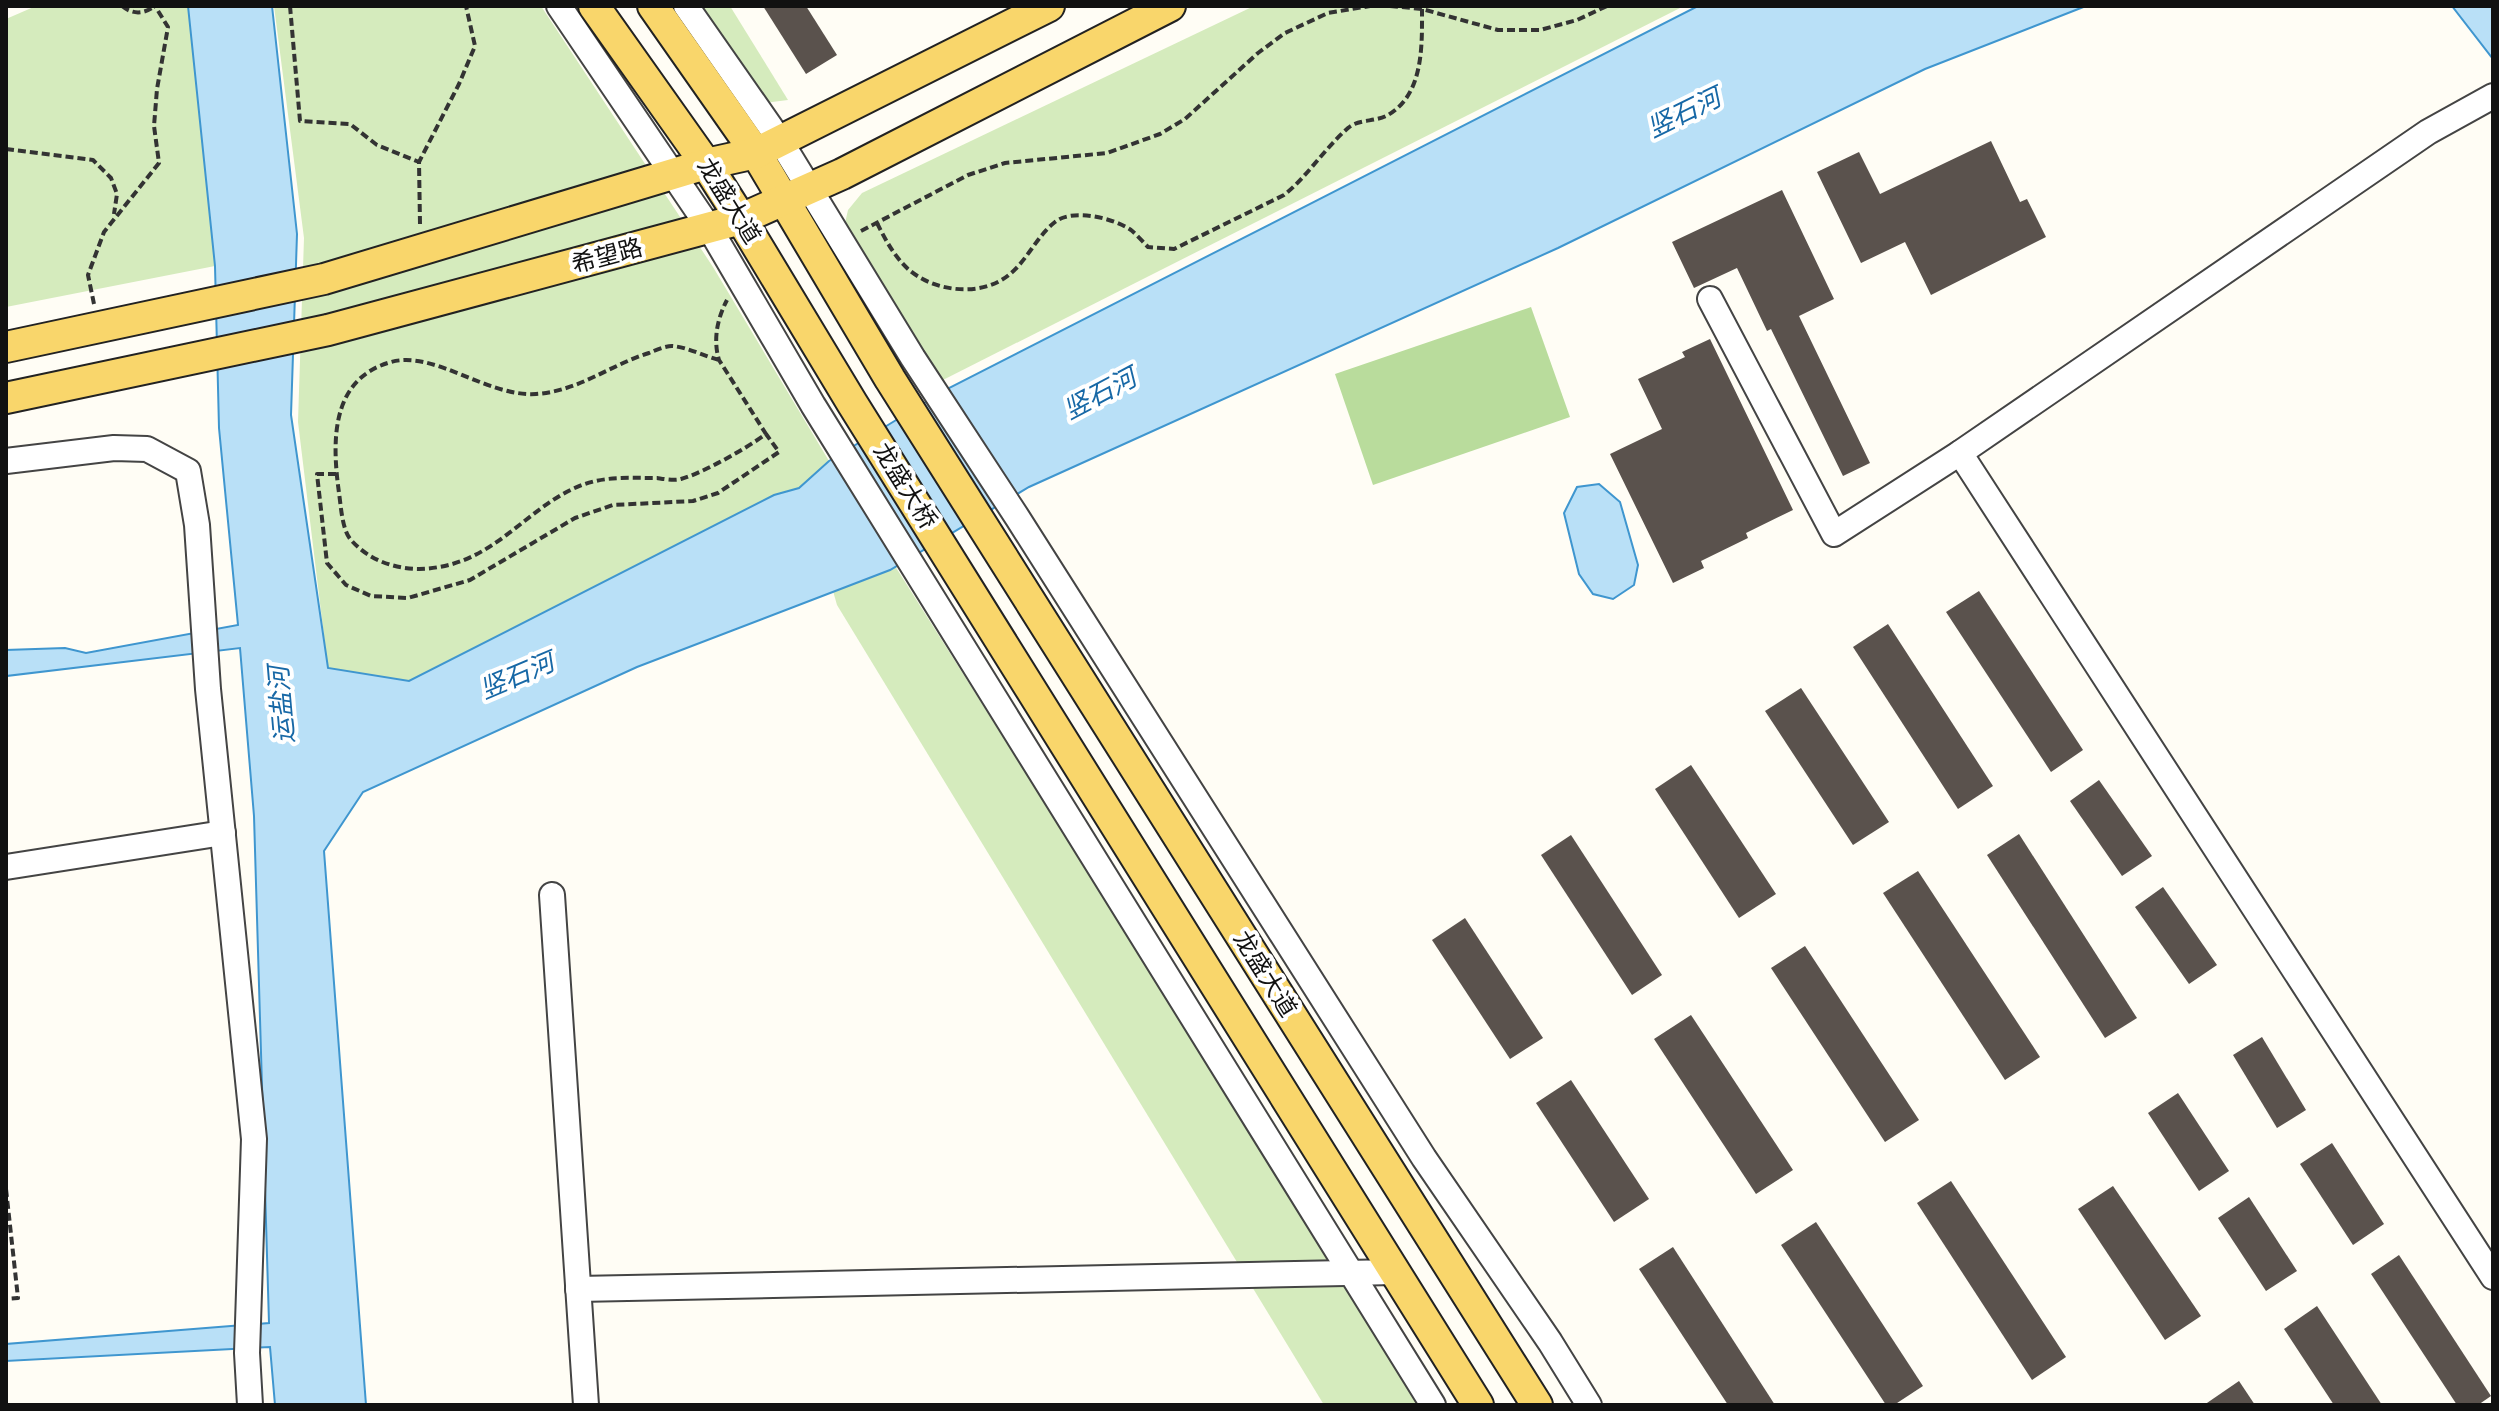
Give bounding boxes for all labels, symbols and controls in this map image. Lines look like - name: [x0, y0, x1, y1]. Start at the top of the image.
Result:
- water label: 竖石河: [1643, 81, 1730, 143]
- street label: 龙盛大道: [693, 153, 765, 249]
- street label: 希望路: [569, 234, 645, 278]
- water label: 竖石河: [1059, 361, 1146, 425]
- street label: 龙盛大桥: [869, 438, 941, 534]
- water label: 竖石河: [475, 645, 563, 705]
- water label: 运盐河: [264, 660, 300, 745]
- street label: 龙盛大道: [1229, 926, 1301, 1022]

